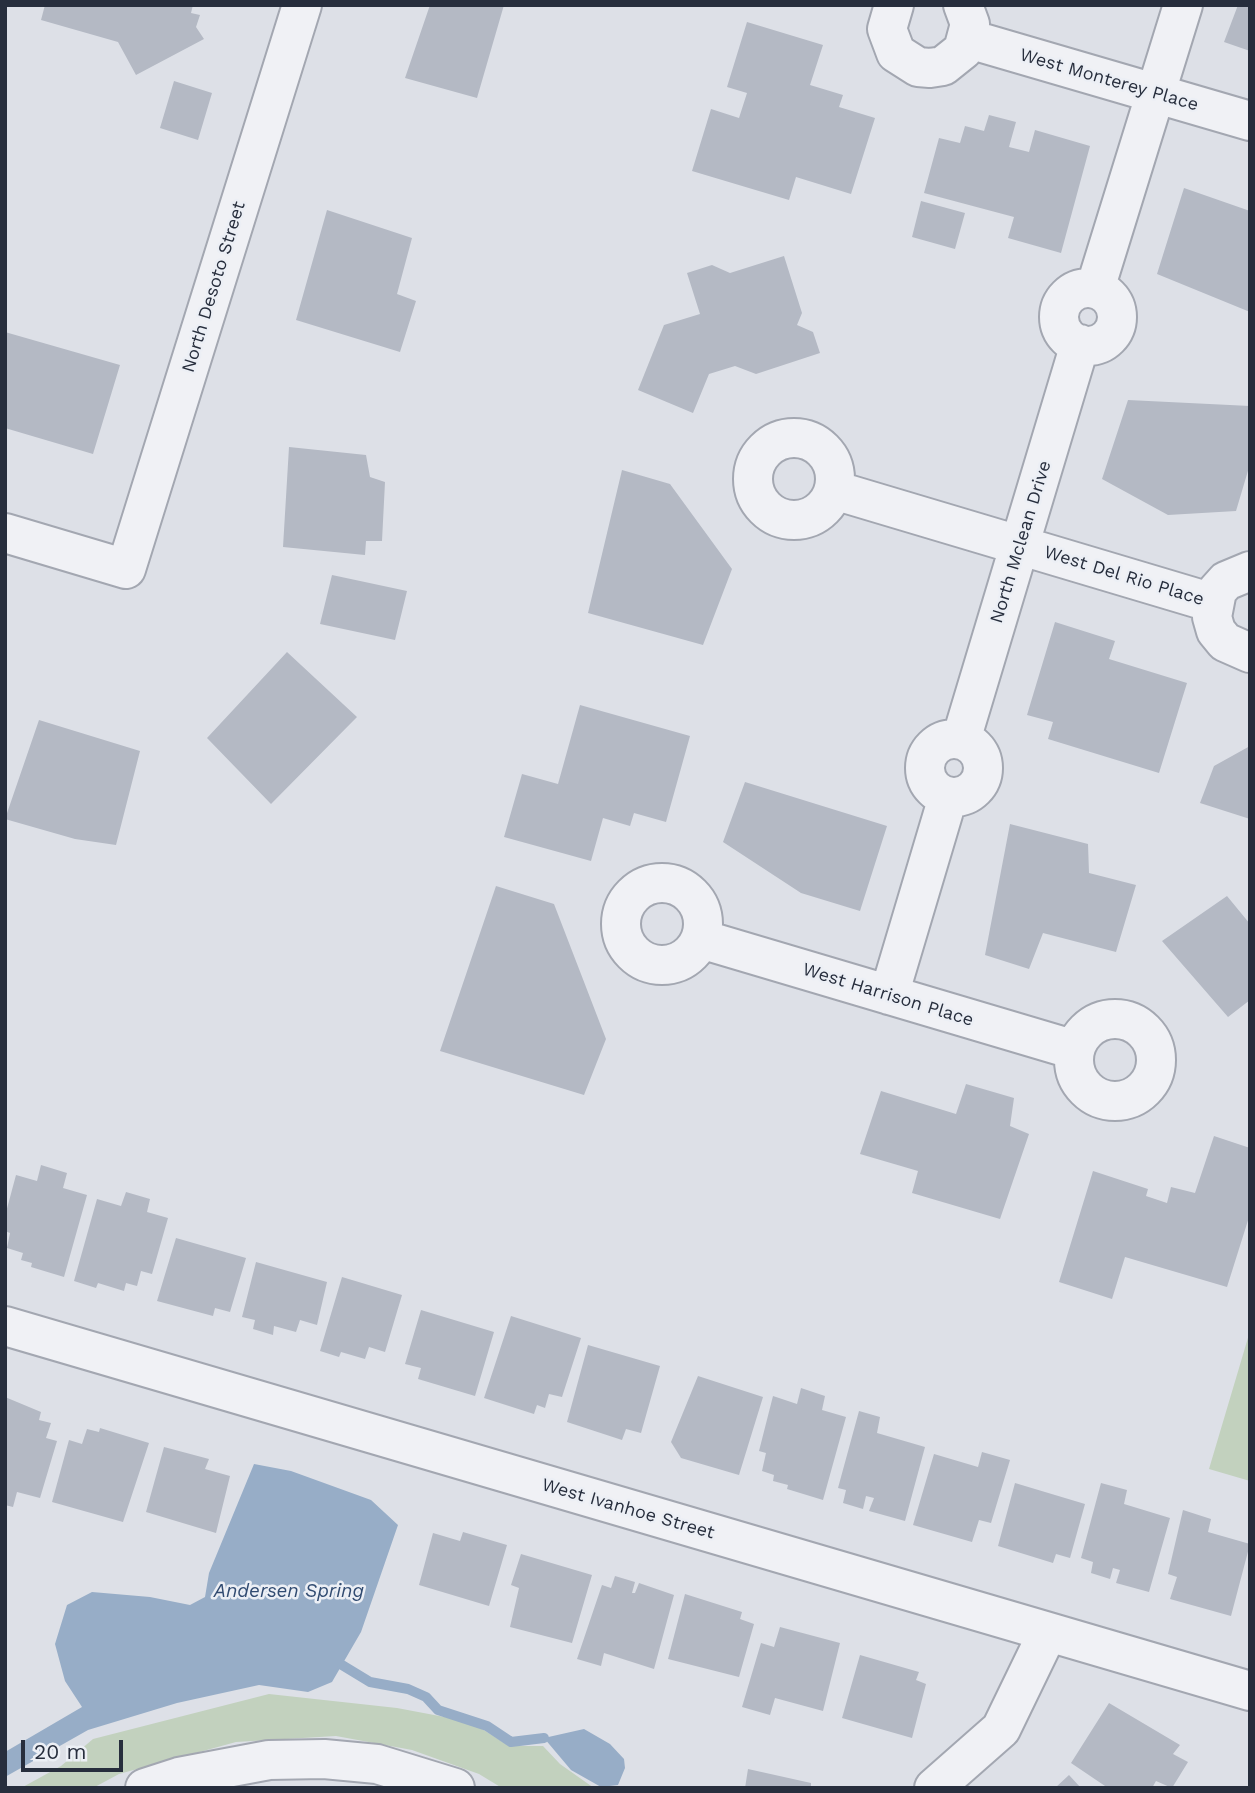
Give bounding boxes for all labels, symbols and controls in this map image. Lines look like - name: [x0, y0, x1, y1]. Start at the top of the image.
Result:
- street label: West Monterey Place: [1017, 44, 1201, 116]
- street label: North Desoto Street: [178, 199, 250, 375]
- street label: North Mclean Drive: [986, 458, 1056, 626]
- street label: West Del Rio Place: [1041, 541, 1207, 611]
- street label: West Harrison Place: [800, 959, 976, 1031]
- street label: West Ivanhoe Street: [539, 1474, 717, 1544]
- water label: Andersen Spring: [214, 1580, 364, 1602]
- scale bar: [24, 1727, 126, 1771]
- text: 20 m: [34, 1739, 86, 1764]

